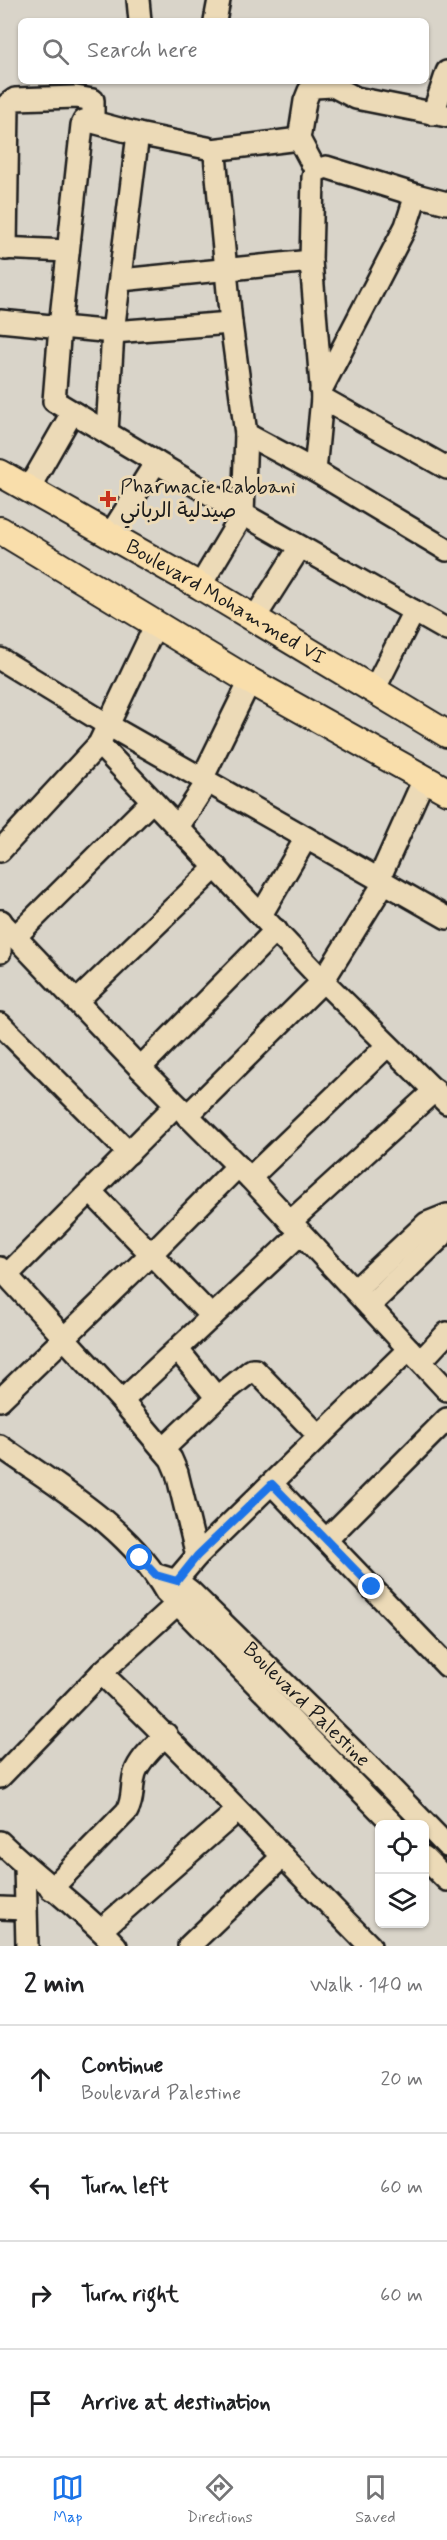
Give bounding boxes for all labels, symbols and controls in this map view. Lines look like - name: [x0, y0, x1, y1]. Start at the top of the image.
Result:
- search box: [18, 18, 429, 84]
- icon: search: [39, 35, 72, 68]
- text: Search here: [87, 37, 198, 65]
- place label: Pharmacie Rabbani صيدلية الرباني: [120, 473, 296, 529]
- marker: Pharmacie Rabbani صيدلية الرباني: [101, 492, 115, 506]
- street label: Boulevard Mohammed VI: [121, 533, 331, 672]
- route start: [126, 1544, 152, 1570]
- route end: [358, 1573, 384, 1599]
- street label: Boulevard Palestine: [236, 1636, 376, 1774]
- map controls: [375, 1820, 429, 1928]
- button: locate: [375, 1820, 429, 1874]
- button: layers: [375, 1874, 429, 1928]
- text: 2 min: [24, 1968, 85, 2002]
- text: Walk · 140 m: [310, 1972, 423, 1999]
- text: Continue: [81, 2052, 163, 2080]
- icon: ahead: [24, 2063, 57, 2096]
- text: 20 m: [380, 2066, 423, 2093]
- text: Boulevard Palestine: [81, 2080, 241, 2107]
- icon: left: [24, 2171, 57, 2204]
- text: Turn left: [81, 2173, 169, 2201]
- text: 60 m: [380, 2174, 423, 2201]
- icon: right: [24, 2279, 57, 2312]
- text: Turn right: [81, 2281, 179, 2309]
- text: 60 m: [380, 2282, 423, 2309]
- icon: arrive: [24, 2387, 57, 2420]
- text: Arrive at destination: [81, 2389, 271, 2417]
- tab: Map: [51, 2471, 84, 2528]
- tab: Directions: [187, 2471, 253, 2528]
- tab: Saved: [355, 2471, 396, 2528]

